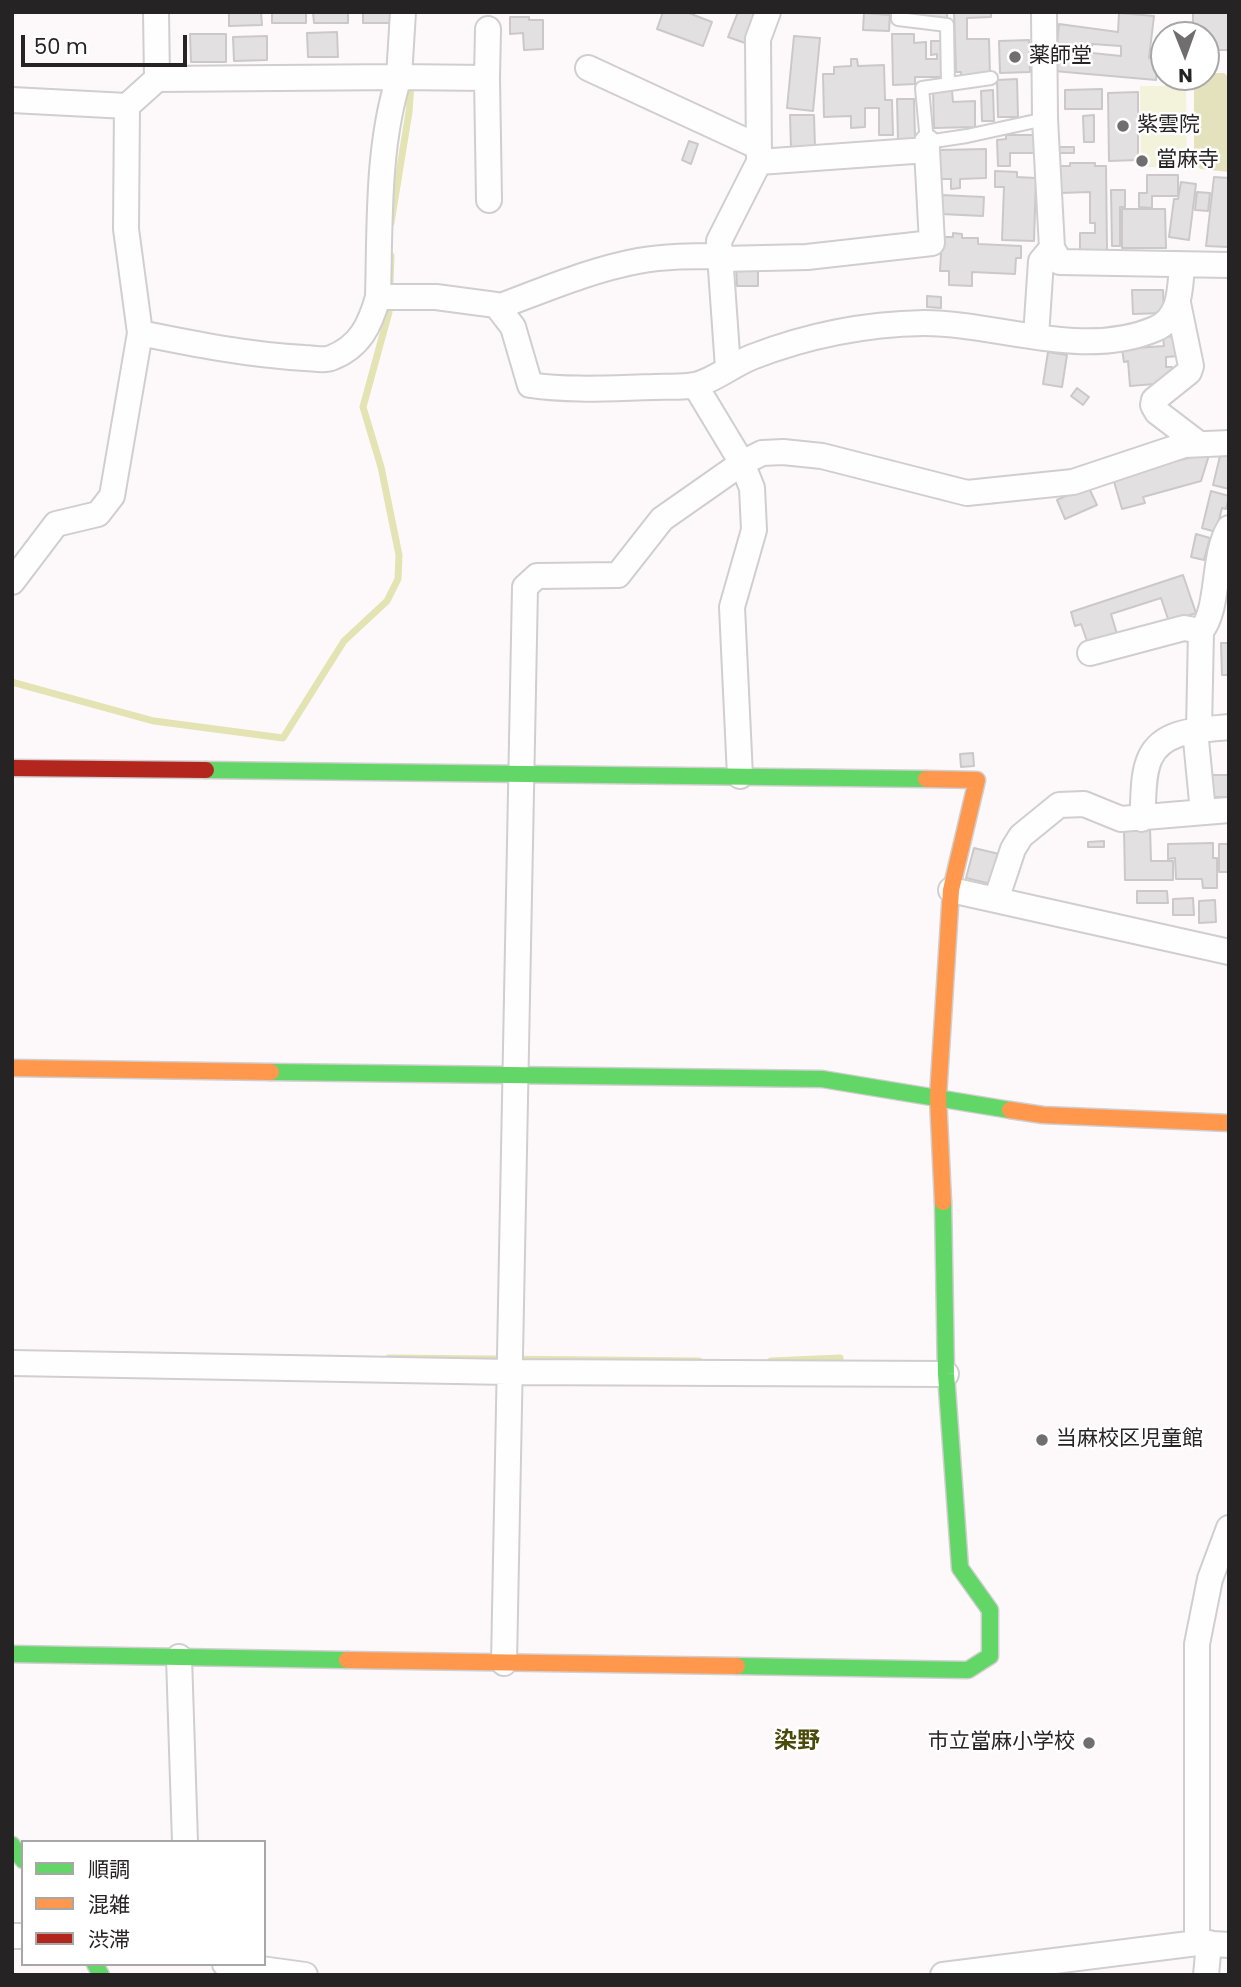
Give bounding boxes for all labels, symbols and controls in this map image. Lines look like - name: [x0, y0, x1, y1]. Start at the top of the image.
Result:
- scale bar: [24, 21, 191, 65]
- north arrow: [1150, 21, 1220, 91]
- text: 50 m: [34, 32, 88, 61]
- place label: 薬師堂: [1029, 44, 1092, 70]
- marker: 薬師堂: [1007, 49, 1023, 65]
- text: N: [1178, 62, 1193, 89]
- place label: 紫雲院: [1137, 113, 1200, 139]
- marker: 紫雲院: [1115, 118, 1131, 134]
- place label: 當麻寺: [1156, 148, 1219, 174]
- marker: 當麻寺: [1134, 153, 1150, 169]
- place label: 当麻校区児童館: [1056, 1427, 1203, 1453]
- marker: 当麻校区児童館: [1034, 1432, 1050, 1448]
- district label: 染野: [774, 1728, 820, 1756]
- place label: 市立當麻小学校: [928, 1730, 1075, 1756]
- marker: 市立當麻小学校: [1081, 1735, 1097, 1751]
- legend: [21, 1840, 266, 1966]
- text: 順調: [88, 1855, 130, 1884]
- text: 混雑: [88, 1890, 130, 1919]
- text: 渋滞: [88, 1925, 130, 1954]

